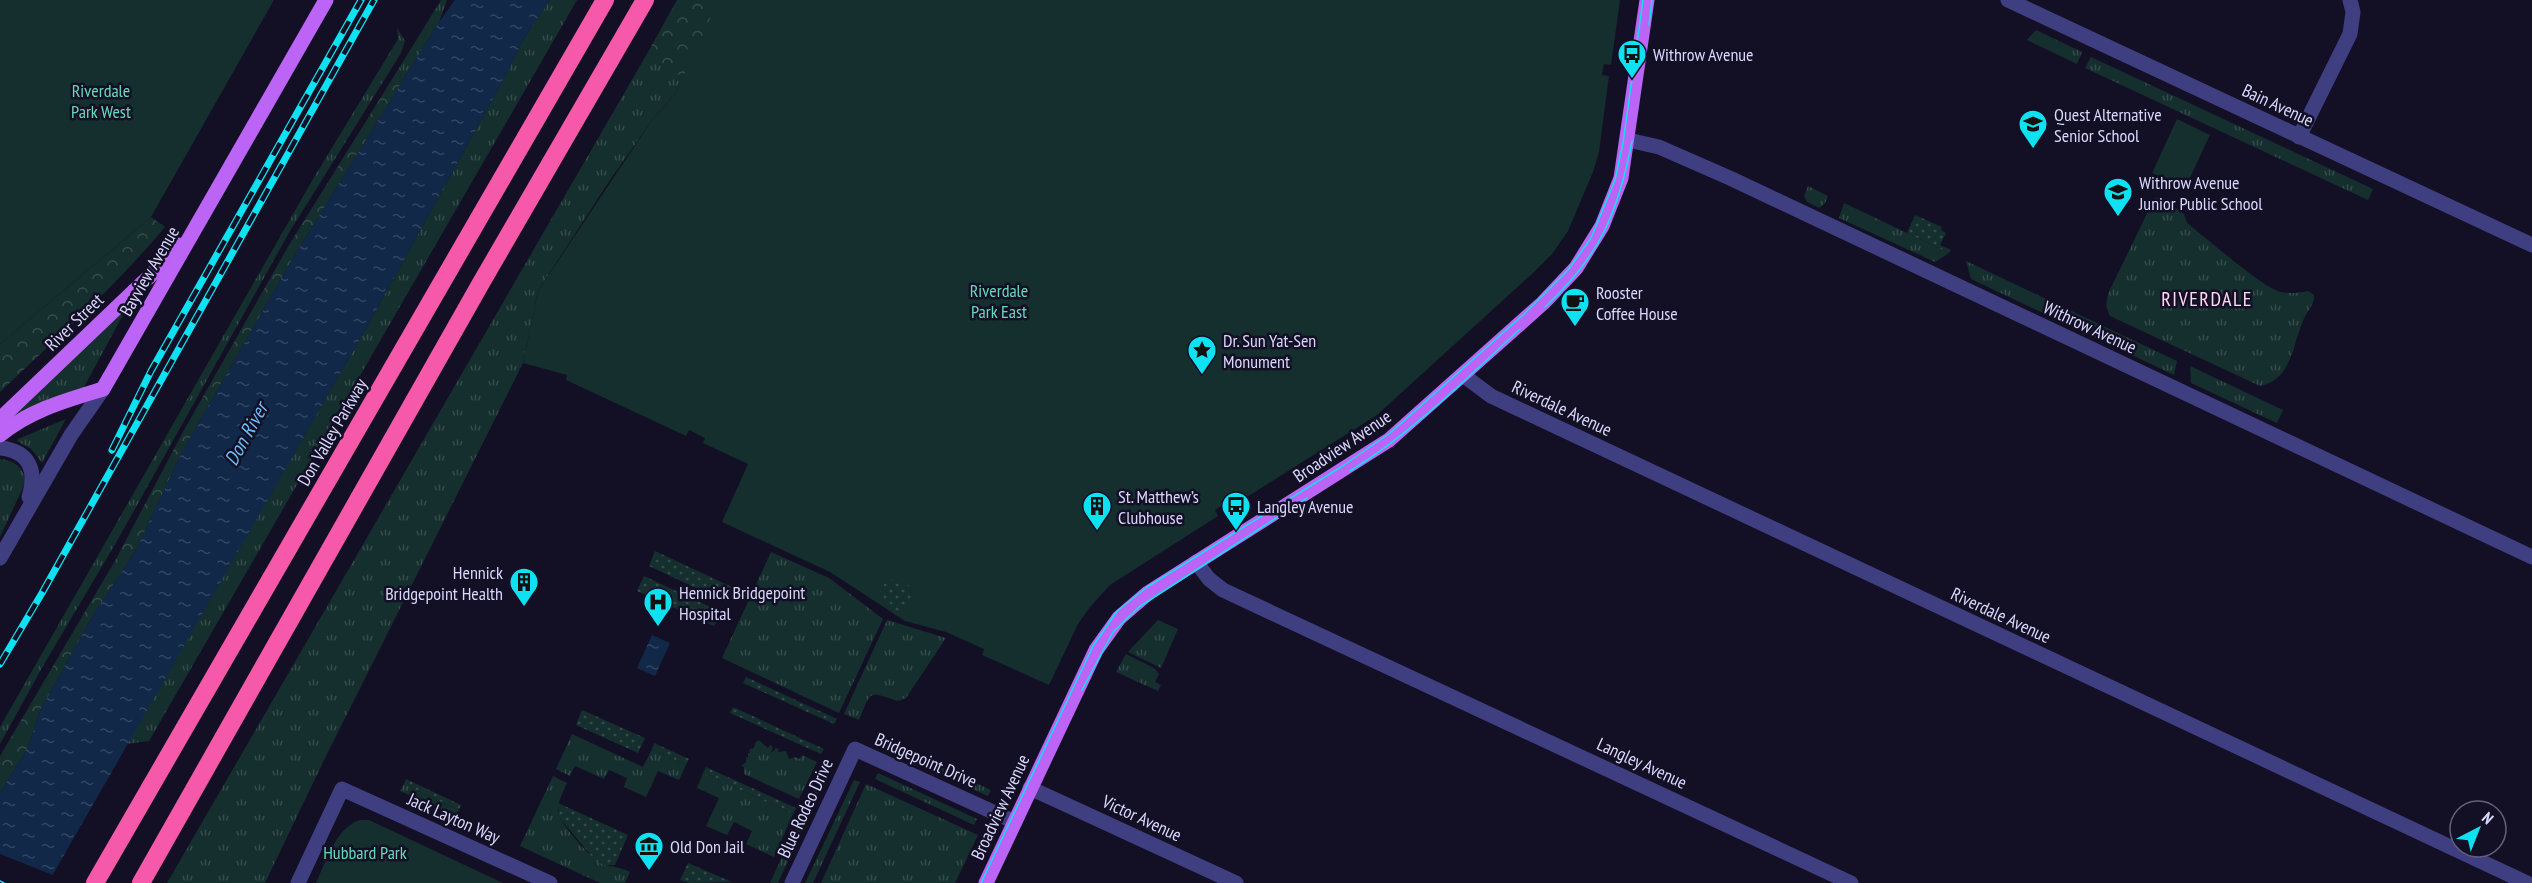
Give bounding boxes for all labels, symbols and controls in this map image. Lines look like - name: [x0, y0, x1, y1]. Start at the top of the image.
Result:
- bus stop icon: Withrow Avenue: [1616, 38, 1648, 80]
- place label: Withrow Avenue: [1653, 43, 1754, 66]
- street label: Bain Avenue: [2239, 78, 2317, 132]
- park label: Riverdale Park West: [71, 79, 131, 123]
- place label: Quest Alternative Senior School: [2054, 103, 2162, 147]
- school or university icon: Quest Alternative Senior School: [2017, 108, 2049, 150]
- place label: Withrow Avenue Junior Public School: [2138, 171, 2263, 215]
- school or university icon: Withrow Avenue Junior Public School: [2102, 176, 2134, 218]
- street label: Bayview Avenue: [114, 222, 184, 320]
- park label: Riverdale Park East: [970, 279, 1028, 323]
- place label: Rooster Coffee House: [1596, 281, 1678, 325]
- cafe icon: Rooster Coffee House: [1559, 286, 1591, 328]
- district label: RIVERDALE: [2161, 286, 2253, 312]
- street label: River Street: [40, 288, 108, 356]
- street label: Withrow Avenue: [2040, 295, 2140, 359]
- place label: Dr. Sun Yat-Sen Monument: [1223, 329, 1316, 373]
- place icon: Dr. Sun Yat-Sen Monument: [1186, 334, 1218, 376]
- street label: Don Valley Parkway: [292, 374, 372, 490]
- street label: Riverdale Avenue: [1508, 375, 1616, 441]
- water label: Don River: [218, 396, 275, 470]
- street label: Broadview Avenue: [1289, 405, 1395, 487]
- place label: St. Matthew’s Clubhouse: [1118, 485, 1199, 529]
- building icon: St. Matthew’s Clubhouse: [1081, 490, 1113, 532]
- bus stop icon: Langley Avenue: [1220, 490, 1252, 532]
- place label: Langley Avenue: [1257, 495, 1354, 518]
- place label: Hennick Bridgepoint Health: [385, 561, 503, 605]
- building icon: Hennick Bridgepoint Health: [508, 566, 540, 608]
- place label: Hennick Bridgepoint Hospital: [679, 581, 805, 625]
- street label: Riverdale Avenue: [1947, 582, 2055, 648]
- hospital icon: Hennick Bridgepoint Hospital: [642, 586, 674, 628]
- street label: Bridgepoint Drive: [871, 727, 981, 793]
- street label: Langley Avenue: [1593, 732, 1691, 794]
- street label: Broadview Avenue: [966, 751, 1034, 863]
- street label: Blue Rodeo Drive: [772, 755, 838, 861]
- street label: Jack Layton Way: [403, 787, 504, 849]
- street label: Victor Avenue: [1098, 789, 1185, 846]
- north arrow: [2448, 799, 2508, 859]
- text: N: [2478, 808, 2498, 828]
- museum icon: Old Don Jail: [633, 830, 665, 872]
- place label: Old Don Jail: [670, 835, 745, 858]
- park label: Hubbard Park: [323, 841, 407, 864]

